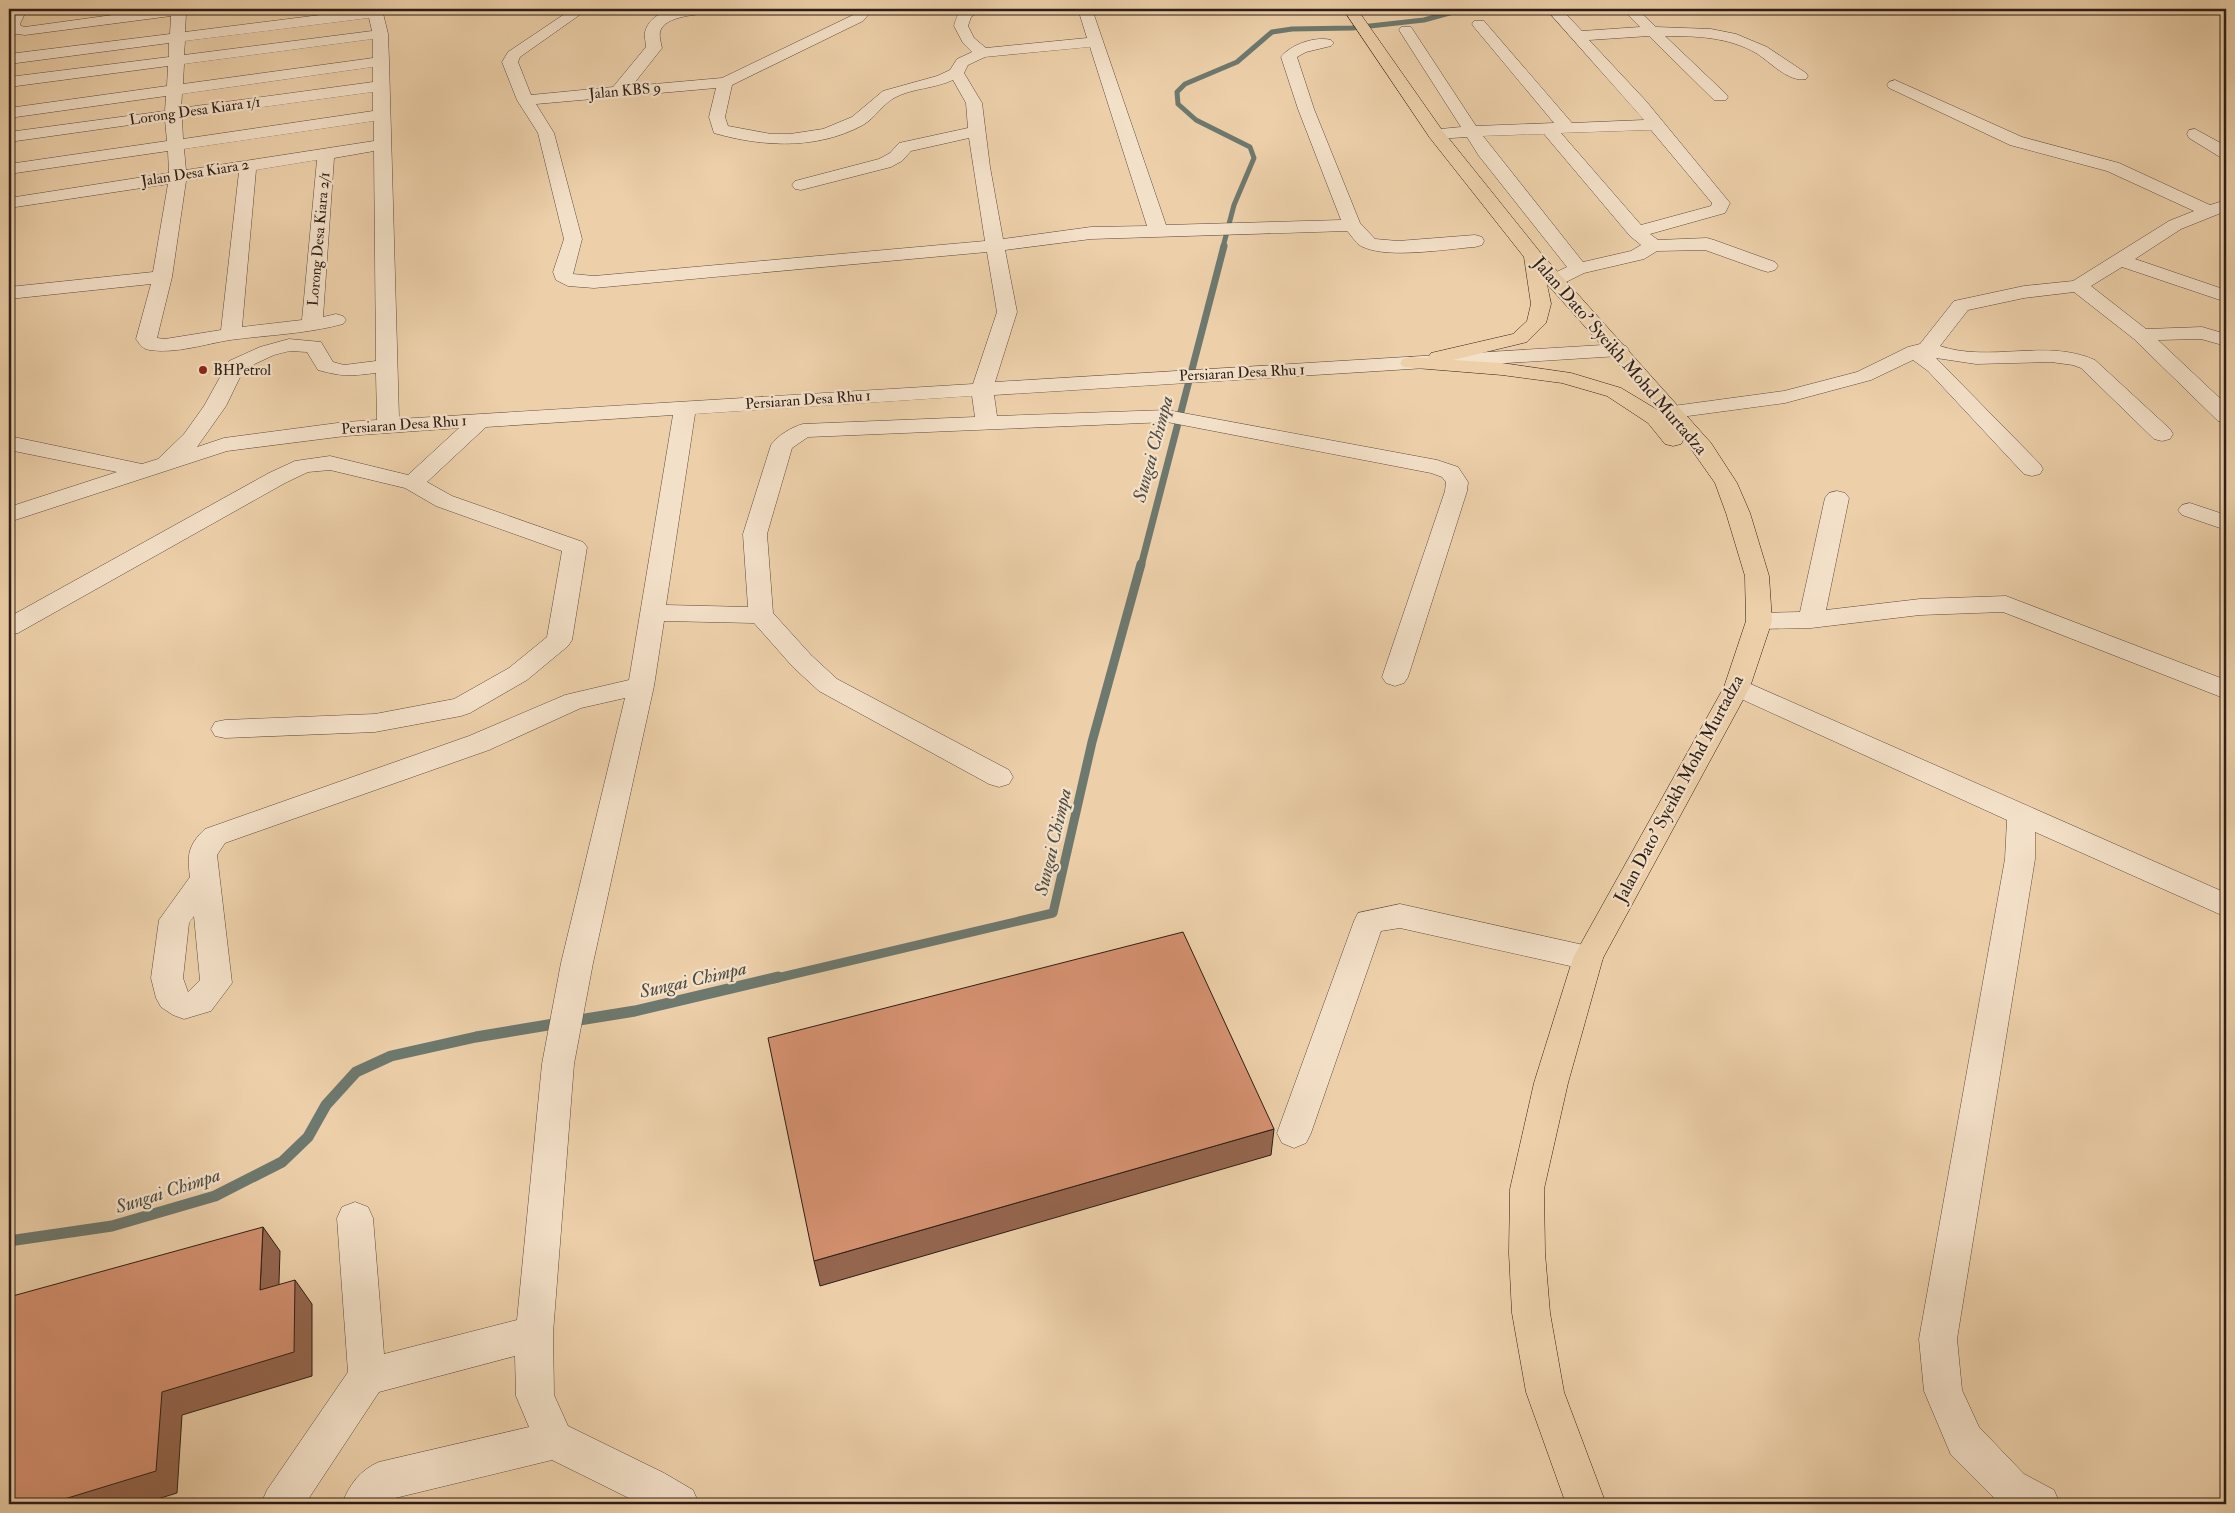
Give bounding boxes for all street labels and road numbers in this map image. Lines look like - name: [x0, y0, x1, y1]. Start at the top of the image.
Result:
- street label: Jalan KBS 9: [587, 78, 662, 105]
- street label: Lorong Desa Kiara 1/1: [128, 92, 262, 130]
- street label: Jalan Desa Kiara 2: [139, 155, 251, 192]
- street label: Lorong Desa Kiara 2/1: [304, 171, 334, 307]
- street label: Jalan Dato' Syeikh Mohd Murtadza: [1527, 251, 1713, 460]
- street label: Persiaran Desa Rhu 1: [1179, 360, 1305, 386]
- street label: Persiaran Desa Rhu 1: [745, 386, 871, 414]
- street label: Persiaran Desa Rhu 1: [341, 411, 467, 439]
- street label: Jalan Dato' Syeikh Mohd Murtadza: [1609, 670, 1749, 908]

